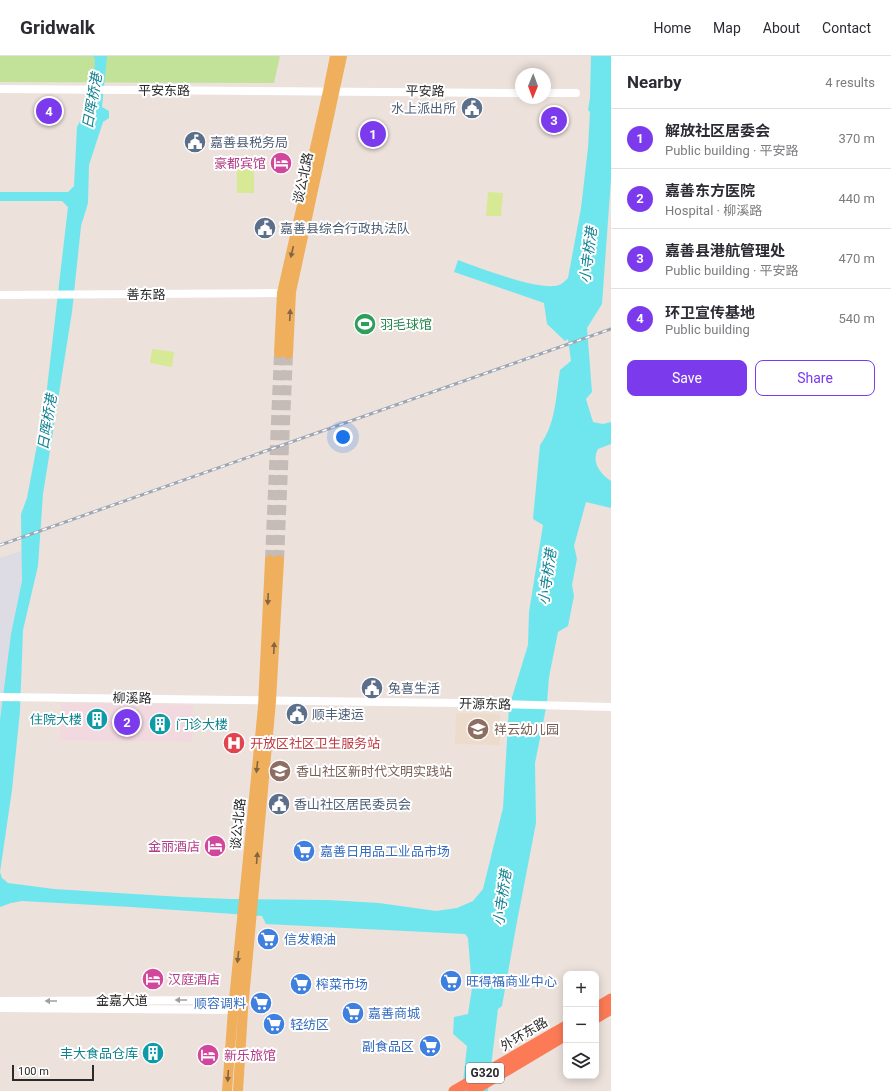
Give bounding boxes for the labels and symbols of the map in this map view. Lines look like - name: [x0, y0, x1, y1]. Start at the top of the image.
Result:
- north arrow: [515, 68, 551, 104]
- water label: 日晖桥港: [79, 70, 105, 130]
- street label: 平安东路: [138, 83, 190, 98]
- street label: 平安路: [405, 83, 445, 99]
- public building icon: 水上派出所: [459, 95, 485, 121]
- pin: 4: [36, 96, 62, 126]
- place label: 水上派出所: [391, 101, 456, 116]
- pin: 3: [541, 105, 567, 135]
- pin: 1: [360, 119, 386, 149]
- public building icon: 嘉善县税务局: [182, 129, 208, 155]
- place label: 嘉善县税务局: [210, 135, 288, 150]
- hotel icon: 豪都宾馆: [268, 150, 294, 176]
- street label: 谈公北路: [290, 151, 316, 205]
- place label: 豪都宾馆: [214, 156, 266, 171]
- public building icon: 嘉善县综合行政执法队: [252, 215, 278, 241]
- place label: 嘉善县综合行政执法队: [280, 221, 410, 236]
- water label: 小寺桥港: [577, 224, 600, 284]
- one-way arrow: [288, 246, 294, 258]
- street label: 善东路: [126, 287, 166, 302]
- one-way arrow: [286, 309, 293, 321]
- sports icon: 羽毛球馆: [352, 311, 378, 337]
- place label: 羽毛球馆: [380, 317, 432, 332]
- water label: 日晖桥港: [35, 391, 60, 451]
- your location: [333, 427, 353, 447]
- water label: 小寺桥港: [535, 546, 559, 606]
- one-way arrow: [265, 593, 272, 605]
- one-way arrow: [270, 642, 277, 654]
- public building icon: 兔喜生活: [359, 675, 385, 701]
- place label: 兔喜生活: [388, 681, 440, 696]
- street label: 柳溪路: [112, 690, 152, 706]
- street label: 开源东路: [459, 696, 511, 712]
- public building icon: 顺丰速运: [284, 701, 310, 727]
- building icon: 住院大楼: [84, 706, 110, 732]
- pin: 2: [114, 707, 140, 737]
- place label: 顺丰速运: [312, 707, 364, 722]
- building icon: 门诊大楼: [147, 711, 173, 737]
- place label: 住院大楼: [30, 712, 82, 727]
- school or university icon: 祥云幼儿园: [465, 716, 491, 742]
- place label: 门诊大楼: [176, 717, 228, 732]
- place label: 祥云幼儿园: [494, 722, 559, 737]
- hospital icon: 开放区社区卫生服务站: [221, 730, 247, 756]
- place label: 开放区社区卫生服务站: [250, 736, 380, 751]
- school or university icon: 香山社区新时代文明实践站: [267, 758, 293, 784]
- one-way arrow: [253, 761, 260, 773]
- place label: 香山社区新时代文明实践站: [296, 764, 452, 779]
- public building icon: 香山社区居民委员会: [266, 791, 292, 817]
- street label: 谈公北路: [228, 797, 248, 851]
- place label: 香山社区居民委员会: [294, 797, 411, 812]
- hotel icon: 金丽酒店: [202, 833, 228, 859]
- supermarket icon: 嘉善日用品工业品市场: [291, 838, 317, 864]
- place label: 金丽酒店: [148, 839, 200, 854]
- place label: 嘉善日用品工业品市场: [320, 844, 450, 859]
- one-way arrow: [253, 852, 260, 864]
- water label: 小寺桥港: [490, 867, 514, 927]
- supermarket icon: 信发粮油: [255, 926, 281, 952]
- place label: 信发粮油: [284, 932, 336, 947]
- one-way arrow: [235, 951, 241, 963]
- hotel icon: 汉庭酒店: [140, 966, 166, 992]
- supermarket icon: 旺得福商业中心: [438, 968, 464, 994]
- supermarket icon: 榨菜市场: [288, 971, 314, 997]
- place label: 汉庭酒店: [168, 972, 220, 987]
- place label: 旺得福商业中心: [466, 974, 557, 989]
- place label: 榨菜市场: [316, 977, 368, 992]
- supermarket icon: 顺容调料: [248, 990, 274, 1016]
- street label: 金嘉大道: [96, 993, 148, 1008]
- place label: 顺容调料: [194, 996, 246, 1011]
- one-way arrow: [174, 997, 187, 1003]
- one-way arrow: [44, 998, 57, 1004]
- supermarket icon: 嘉善商城: [340, 1000, 366, 1026]
- place label: 嘉善商城: [368, 1006, 420, 1021]
- supermarket icon: 轻纺区: [261, 1011, 287, 1037]
- street label: 外环东路: [498, 1014, 550, 1054]
- place label: 轻纺区: [290, 1017, 329, 1032]
- supermarket icon: 副食品区: [417, 1033, 443, 1059]
- place label: 副食品区: [362, 1039, 414, 1054]
- building icon: 丰大食品仓库: [140, 1040, 166, 1066]
- hotel icon: 新乐旅馆: [195, 1042, 221, 1068]
- place label: 丰大食品仓库: [60, 1046, 138, 1061]
- place label: 新乐旅馆: [224, 1048, 276, 1063]
- scale bar: [12, 1063, 94, 1082]
- road number: G320: [466, 1063, 504, 1083]
- one-way arrow: [224, 1070, 231, 1082]

